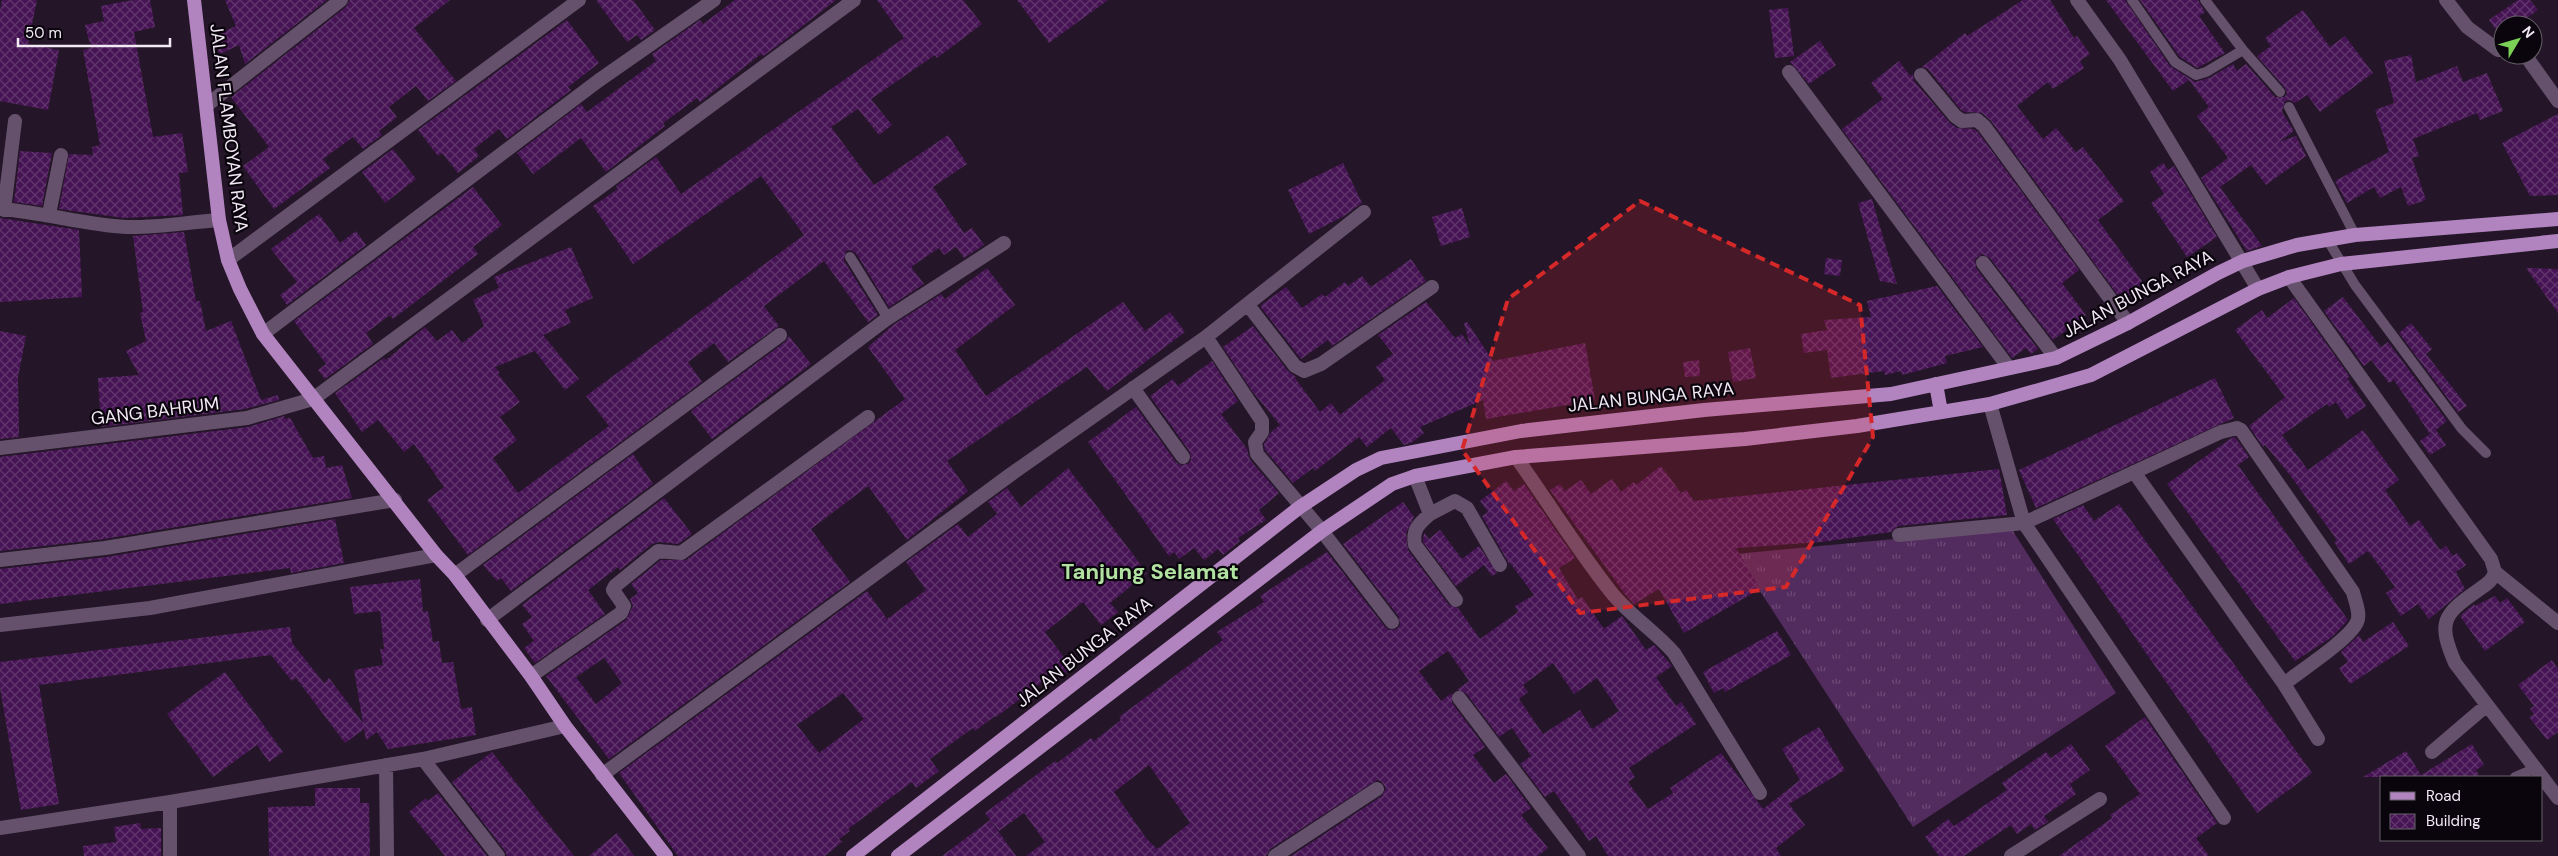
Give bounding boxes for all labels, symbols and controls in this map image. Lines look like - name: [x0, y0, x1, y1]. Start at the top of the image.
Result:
- scale bar: [18, 15, 170, 47]
- north arrow: [2493, 15, 2543, 65]
- street label: JALAN FLAMBOYAN RAYA: [204, 22, 254, 234]
- text: N: [2518, 22, 2538, 42]
- text: 50 m: [25, 23, 62, 43]
- street label: JALAN BUNGA RAYA: [2059, 244, 2217, 344]
- street label: JALAN BUNGA RAYA: [1567, 376, 1735, 418]
- street label: GANG BAHRUM: [90, 391, 220, 431]
- district label: Tanjung Selamat: [1061, 557, 1239, 586]
- street label: JALAN BUNGA RAYA: [1011, 591, 1157, 713]
- legend: [2380, 776, 2543, 841]
- text: Road: [2426, 786, 2461, 806]
- text: Building: [2426, 811, 2481, 831]

